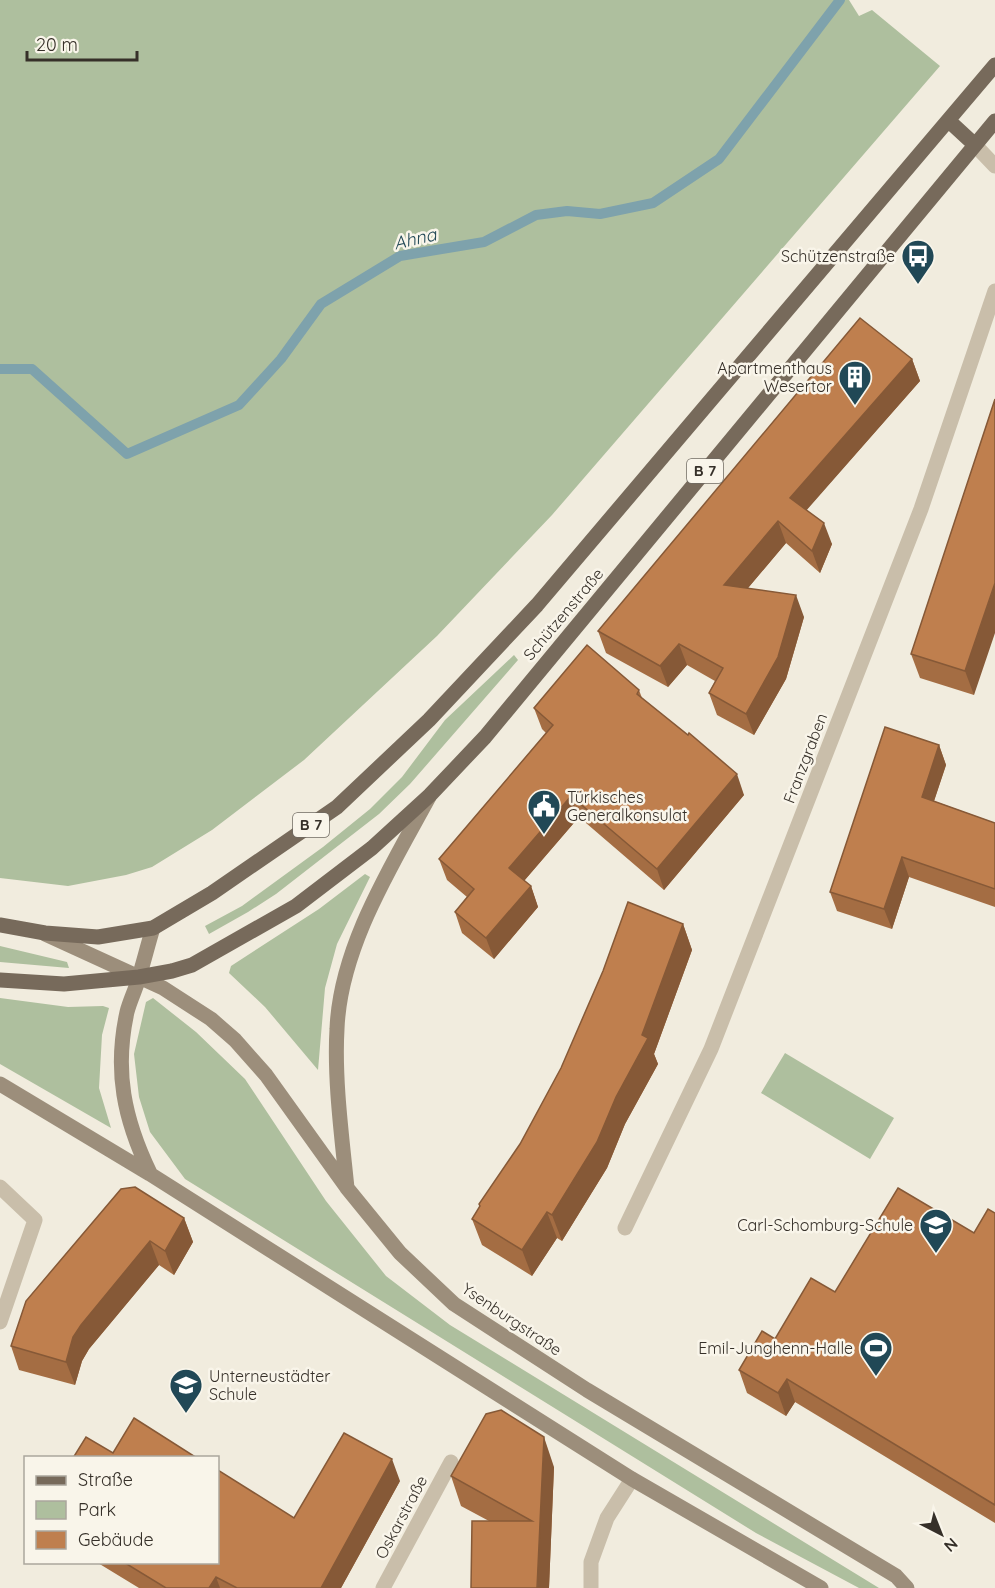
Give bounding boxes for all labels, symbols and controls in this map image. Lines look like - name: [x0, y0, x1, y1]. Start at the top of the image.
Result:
- scale bar: [27, 24, 136, 62]
- text: 20 m: [36, 33, 78, 56]
- water label: Ahna: [391, 222, 440, 255]
- bus stop icon: Schützenstraße: [900, 238, 936, 285]
- place label: Schützenstraße: [781, 246, 895, 266]
- place label: Apartmenthaus Wesertor: [717, 358, 832, 396]
- building icon: Apartmenthaus Wesertor: [837, 359, 873, 406]
- road number: B 7: [687, 459, 723, 483]
- street label: Schützenstraße: [519, 564, 607, 664]
- street label: Franzgraben: [779, 710, 831, 806]
- place label: Türkisches Generalkonsulat: [567, 787, 687, 825]
- public building icon: Türkisches Generalkonsulat: [526, 788, 562, 835]
- road number: B 7: [293, 813, 329, 837]
- school or university icon: Carl-Schomburg-Schule: [918, 1207, 954, 1254]
- place label: Carl-Schomburg-Schule: [737, 1215, 913, 1235]
- street label: Ysenburgstraße: [458, 1278, 566, 1360]
- sports icon: Emil-Junghenn-Halle: [858, 1330, 894, 1377]
- place label: Emil-Junghenn-Halle: [698, 1338, 853, 1358]
- place label: Unterneustädter Schule: [209, 1366, 330, 1404]
- school or university icon: Unterneustädter Schule: [168, 1367, 204, 1414]
- legend: [24, 1456, 219, 1564]
- text: Straße: [78, 1468, 133, 1491]
- street label: Oskarstraße: [371, 1472, 431, 1562]
- text: Park: [78, 1498, 116, 1521]
- north arrow: [911, 1504, 971, 1564]
- text: Gebäude: [78, 1528, 154, 1551]
- text: N: [940, 1534, 962, 1557]

